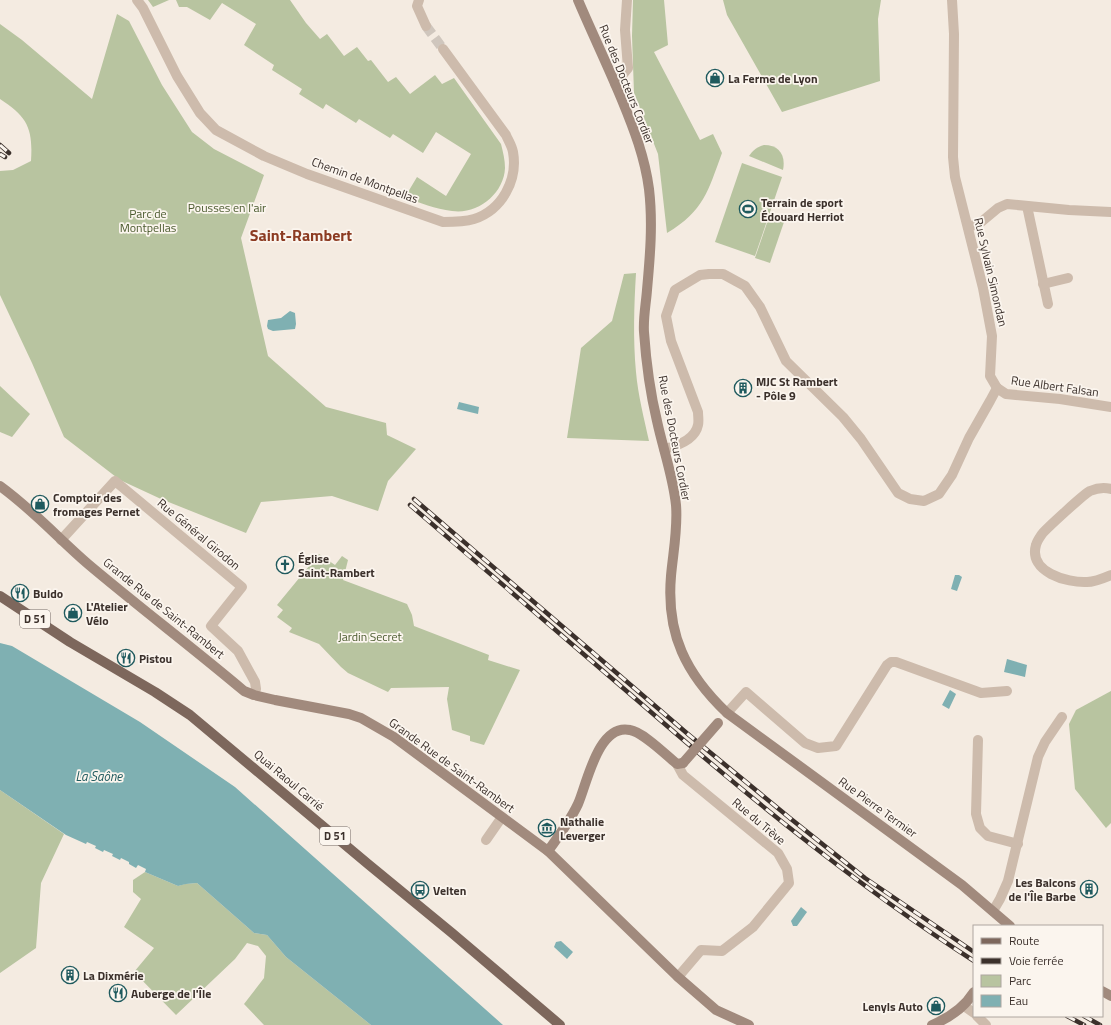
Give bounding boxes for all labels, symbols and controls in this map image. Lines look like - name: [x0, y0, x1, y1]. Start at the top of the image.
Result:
- street label: Rue des Docteurs Cordier: [594, 21, 660, 147]
- shop icon: La Ferme de Lyon: [705, 68, 725, 88]
- place label: La Ferme de Lyon: [728, 69, 818, 88]
- street label: Chemin de Montpellas: [309, 152, 421, 208]
- place label: Terrain de sport Édouard Herriot: [761, 193, 845, 226]
- park label: Pousses en l'air: [188, 198, 266, 217]
- sports icon: Terrain de sport Édouard Herriot: [738, 199, 758, 219]
- park label: Parc de Montpellas: [120, 204, 177, 237]
- street label: Rue Sylvain Simondan: [969, 216, 1013, 328]
- district label: Saint-Rambert: [250, 223, 352, 247]
- street label: Rue Albert Falsan: [1010, 370, 1100, 402]
- place label: MJC St Rambert - Pôle 9: [756, 372, 838, 405]
- street label: Rue des Docteurs Cordier: [654, 374, 696, 502]
- building icon: MJC St Rambert - Pôle 9: [733, 378, 753, 398]
- place label: Comptoir des fromages Pernet: [53, 488, 141, 521]
- street label: Rue Général Girodon: [153, 493, 245, 575]
- shop icon: Comptoir des fromages Pernet: [30, 494, 50, 514]
- place label: Église Saint-Rambert: [298, 549, 375, 582]
- street label: Grande Rue de Saint-Rambert: [99, 553, 229, 664]
- church icon: Église Saint-Rambert: [275, 555, 295, 575]
- restaurant icon: Buldo: [10, 583, 30, 603]
- place label: Buldo: [33, 584, 63, 603]
- place label: L'Atelier Vélo: [86, 597, 128, 630]
- shop icon: L'Atelier Vélo: [63, 603, 83, 623]
- road number: D 51: [20, 610, 50, 628]
- park label: Jardin Secret: [338, 627, 403, 646]
- restaurant icon: Pistou: [116, 648, 136, 668]
- place label: Pistou: [139, 649, 172, 668]
- street label: Grande Rue de Saint-Rambert: [385, 713, 519, 818]
- street label: Quai Raoul Carrié: [250, 745, 328, 815]
- water label: La Saône: [76, 766, 123, 786]
- street label: Rue Pierre Termier: [835, 772, 921, 842]
- street label: Rue du Trève: [728, 793, 790, 849]
- place label: Nathalie Leverger: [560, 812, 606, 845]
- museum icon: Nathalie Leverger: [537, 818, 557, 838]
- road number: D 51: [320, 827, 350, 845]
- place label: Les Balcons de l'Île Barbe: [1009, 873, 1076, 906]
- building icon: Les Balcons de l'Île Barbe: [1079, 879, 1099, 899]
- bus stop icon: Velten: [410, 880, 430, 900]
- place label: Velten: [433, 881, 466, 900]
- legend: [973, 925, 1103, 1017]
- text: Route: [1009, 931, 1039, 950]
- text: Voie ferrée: [1009, 951, 1064, 970]
- building icon: La Dixmérie: [60, 965, 80, 985]
- place label: La Dixmérie: [83, 966, 144, 985]
- text: Parc: [1009, 971, 1031, 990]
- restaurant icon: Auberge de l'Île: [108, 983, 128, 1003]
- place label: Auberge de l'Île: [131, 984, 211, 1003]
- text: Eau: [1009, 991, 1028, 1010]
- shop icon: Lenyls Auto: [926, 996, 946, 1016]
- place label: Lenyls Auto: [862, 997, 923, 1016]

